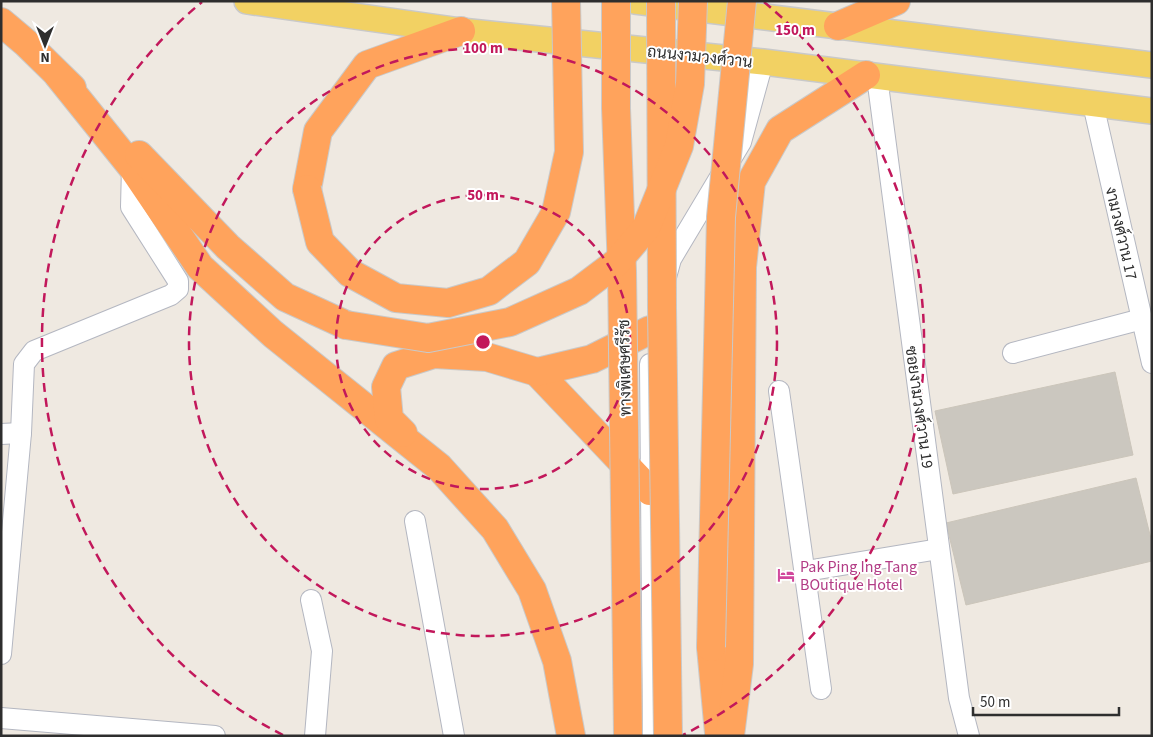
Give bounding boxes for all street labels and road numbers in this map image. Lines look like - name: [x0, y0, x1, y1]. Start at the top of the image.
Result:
- street label: ถนนงามวงศ์วาน: [646, 39, 754, 73]
- street label: งามวงศ์วาน 17: [1100, 184, 1144, 282]
- street label: ทางพิเศษศรีรัช: [612, 319, 637, 417]
- street label: ซอยงามวงศ์วาน 19: [900, 344, 940, 470]

